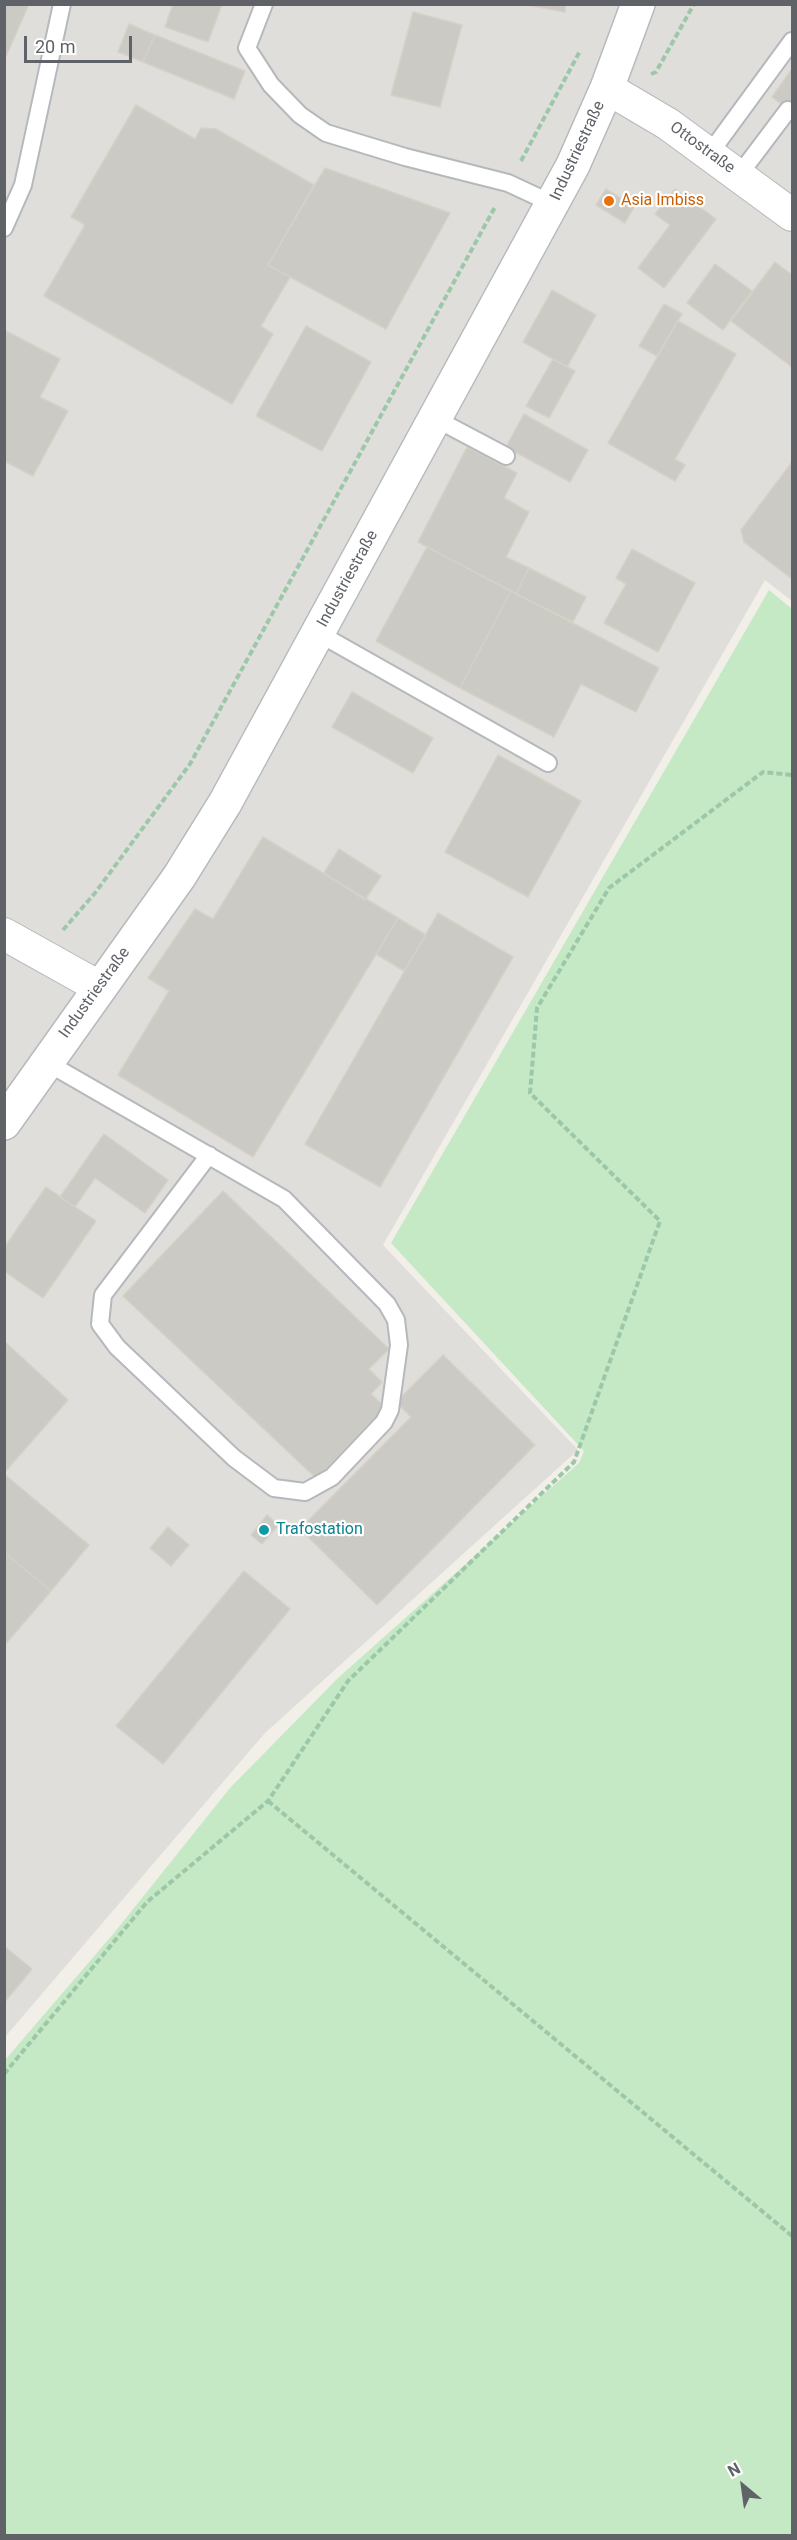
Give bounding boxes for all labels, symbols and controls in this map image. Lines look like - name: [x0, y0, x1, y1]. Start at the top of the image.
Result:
- scale bar: [27, 24, 135, 62]
- text: 20 m: [35, 36, 75, 57]
- street label: Industriestraße: [547, 98, 609, 204]
- street label: Ottostraße: [666, 118, 738, 178]
- place label: Asia Imbiss: [621, 191, 704, 211]
- marker: Asia Imbiss: [602, 194, 616, 208]
- street label: Industriestraße: [314, 527, 382, 631]
- street label: Industriestraße: [56, 944, 134, 1042]
- place label: Trafostation: [276, 1520, 363, 1540]
- marker: Trafostation: [257, 1523, 271, 1537]
- north arrow: [713, 2456, 773, 2516]
- text: N: [724, 2459, 744, 2481]

